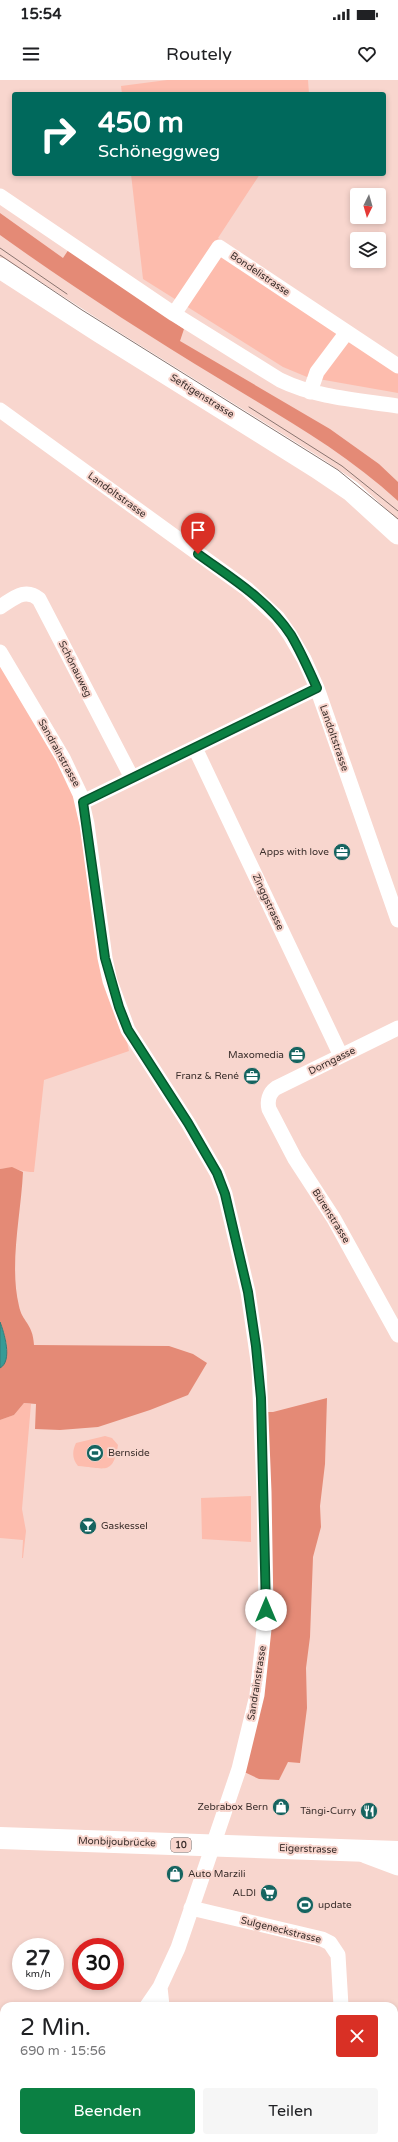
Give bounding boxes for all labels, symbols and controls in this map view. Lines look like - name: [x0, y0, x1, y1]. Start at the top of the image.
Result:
- text: 15:54: [20, 5, 62, 23]
- icon: menu: [20, 43, 42, 65]
- text: Routely: [166, 43, 232, 65]
- icon: heart: [356, 43, 378, 65]
- text: 450 m: [98, 106, 184, 140]
- icon: right: [32, 108, 84, 160]
- text: Schöneggweg: [98, 140, 220, 162]
- north arrow: [350, 188, 386, 224]
- map controls: [350, 188, 386, 268]
- button: layers: [350, 232, 386, 268]
- street label: Bondelistrasse: [228, 250, 292, 299]
- street label: Seftigenstrasse: [168, 372, 237, 421]
- street label: Landoltstrasse: [85, 470, 149, 520]
- pin: [181, 513, 215, 554]
- icon: arrive: [187, 519, 209, 541]
- street label: Schönauweg: [56, 639, 94, 699]
- street label: Landoltstrasse: [317, 703, 351, 773]
- street label: Sandrainstrasse: [35, 717, 83, 789]
- office icon: Apps with love: [332, 842, 352, 862]
- place label: Apps with love: [259, 846, 329, 858]
- street label: Zinggstrasse: [250, 872, 286, 932]
- street label: Dorngasse: [307, 1044, 358, 1077]
- office icon: Maxomedia: [287, 1045, 307, 1065]
- place label: Maxomedia: [228, 1049, 284, 1061]
- office icon: Franz & René: [242, 1066, 262, 1086]
- place label: Franz & René: [176, 1070, 239, 1082]
- street label: Bürenstrasse: [310, 1187, 353, 1246]
- sports icon: Bernside: [85, 1443, 105, 1463]
- place label: Bernside: [108, 1447, 150, 1459]
- bar icon: Gaskessel: [78, 1516, 98, 1536]
- place label: Gaskessel: [101, 1520, 148, 1532]
- position arrow: [245, 1589, 287, 1631]
- street label: Sandrainstrasse: [245, 1644, 269, 1721]
- shop icon: Zebrabox Bern: [271, 1797, 291, 1817]
- place label: Zebrabox Bern: [197, 1801, 268, 1813]
- restaurant icon: Tängi-Curry: [359, 1801, 379, 1821]
- place label: Tängi-Curry: [300, 1805, 357, 1817]
- street label: Monbijoubrücke: [78, 1835, 156, 1849]
- road number: 10: [171, 1838, 191, 1852]
- street label: Eigerstrasse: [279, 1842, 338, 1856]
- shop icon: Auto Marzili: [165, 1864, 185, 1884]
- place label: Auto Marzili: [188, 1868, 245, 1880]
- supermarket icon: ALDI: [259, 1883, 279, 1903]
- place label: ALDI: [232, 1887, 256, 1899]
- sports icon: update: [295, 1895, 315, 1915]
- place label: update: [318, 1899, 352, 1911]
- street label: Sulgeneckstrasse: [240, 1914, 323, 1946]
- speed limit sign: 30: [72, 1938, 124, 1990]
- text: 27: [25, 1947, 51, 1971]
- text: km/h: [25, 1968, 51, 1980]
- text: 2 Min.: [20, 2013, 91, 2042]
- button: close: [336, 2015, 378, 2057]
- text: 690 m · 15:56: [20, 2043, 106, 2059]
- button: Beenden: [20, 2088, 195, 2134]
- button: Teilen: [203, 2088, 378, 2134]

